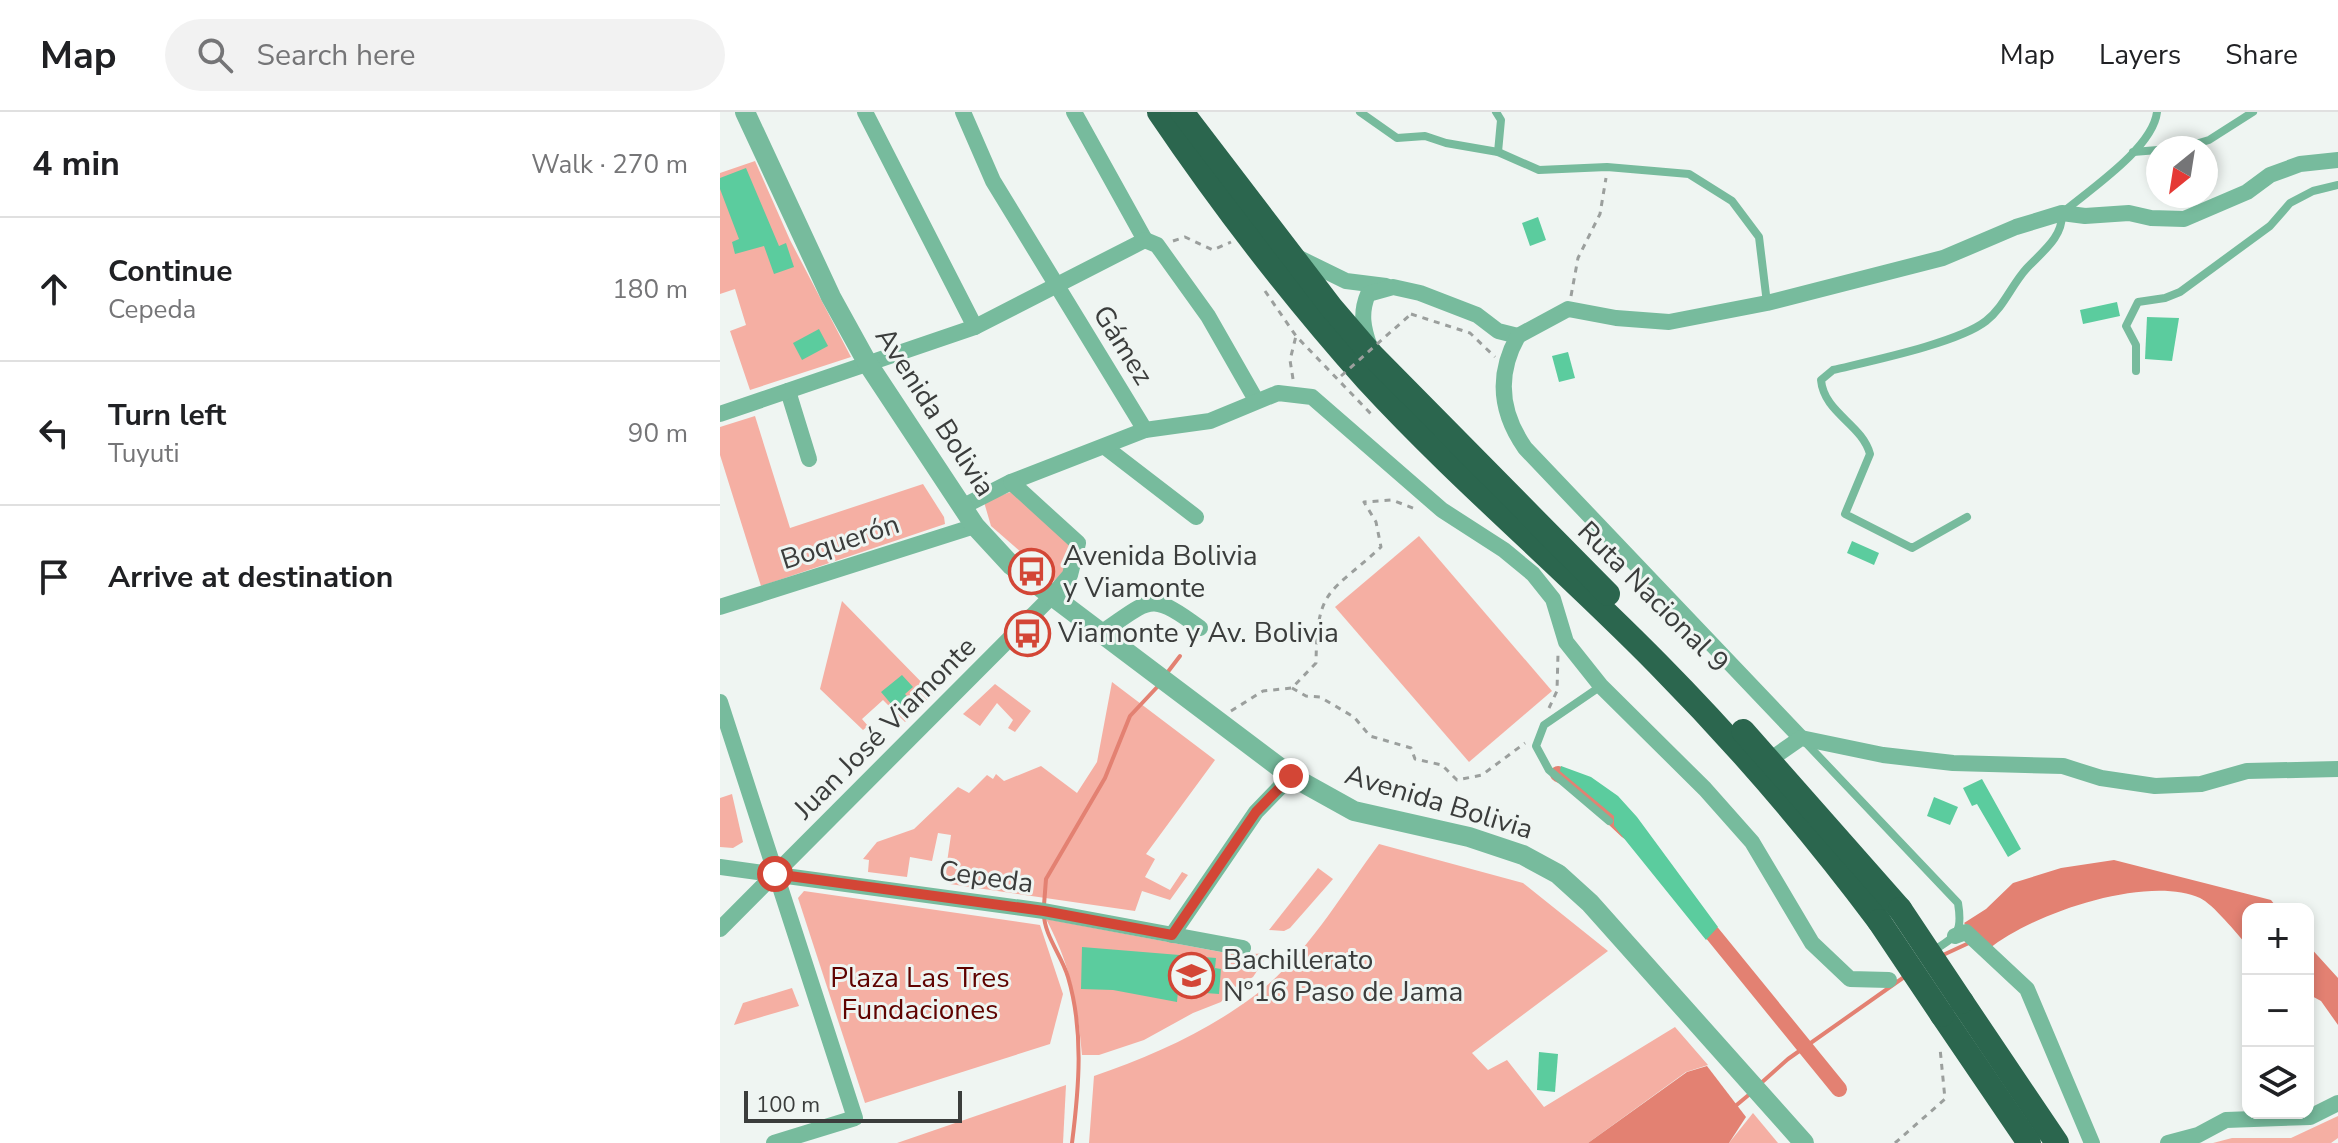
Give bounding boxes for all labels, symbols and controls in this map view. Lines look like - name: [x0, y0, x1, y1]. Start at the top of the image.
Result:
- search box: [165, 19, 725, 91]
- text: Map: [40, 30, 117, 81]
- icon: search: [193, 33, 237, 77]
- text: Search here: [257, 35, 416, 76]
- text: Map: [2000, 36, 2055, 74]
- text: Layers: [2099, 36, 2181, 74]
- text: Share: [2225, 36, 2298, 74]
- north arrow: [2146, 136, 2218, 208]
- text: 4 min: [32, 141, 120, 187]
- text: Walk · 270 m: [531, 147, 688, 182]
- text: Continue: [108, 251, 233, 292]
- icon: ahead: [32, 267, 76, 311]
- text: 180 m: [612, 272, 688, 307]
- text: Cepeda: [108, 292, 196, 327]
- street label: Gámez: [1084, 298, 1162, 392]
- street label: Avenida Bolivia: [866, 320, 1004, 504]
- text: Turn left: [108, 395, 226, 436]
- icon: left: [32, 411, 76, 455]
- text: 90 m: [628, 416, 688, 451]
- text: Tuyuti: [108, 436, 179, 471]
- street label: Boquerón: [776, 505, 904, 579]
- street label: Ruta Nacional 9: [1569, 513, 1737, 681]
- place label: Avenida Bolivia y Viamonte: [1063, 537, 1258, 607]
- bus stop icon: Avenida Bolivia y Viamonte: [1008, 548, 1056, 596]
- icon: arrive: [32, 555, 76, 599]
- text: Arrive at destination: [108, 557, 393, 598]
- bus stop icon: Viamonte y Av. Bolivia: [1003, 609, 1051, 657]
- place label: Viamonte y Av. Bolivia: [1057, 614, 1339, 652]
- street label: Juan José Viamonte: [785, 628, 985, 828]
- street label: Avenida Bolivia: [1340, 755, 1538, 849]
- route end: [1273, 758, 1309, 794]
- street label: Cepeda: [936, 852, 1036, 902]
- route start: [757, 856, 793, 892]
- map controls: [2242, 903, 2314, 1119]
- button: +: [2242, 903, 2314, 975]
- place label: Bachillerato Nº16 Paso de Jama: [1223, 941, 1463, 1011]
- school or university icon: Bachillerato Nº16 Paso de Jama: [1168, 952, 1216, 1000]
- park label: Plaza Las Tres Fundaciones: [830, 959, 1010, 1029]
- button: −: [2242, 975, 2314, 1047]
- button: layers: [2242, 1047, 2314, 1119]
- scale bar: [744, 1087, 962, 1123]
- text: 100 m: [756, 1090, 820, 1120]

